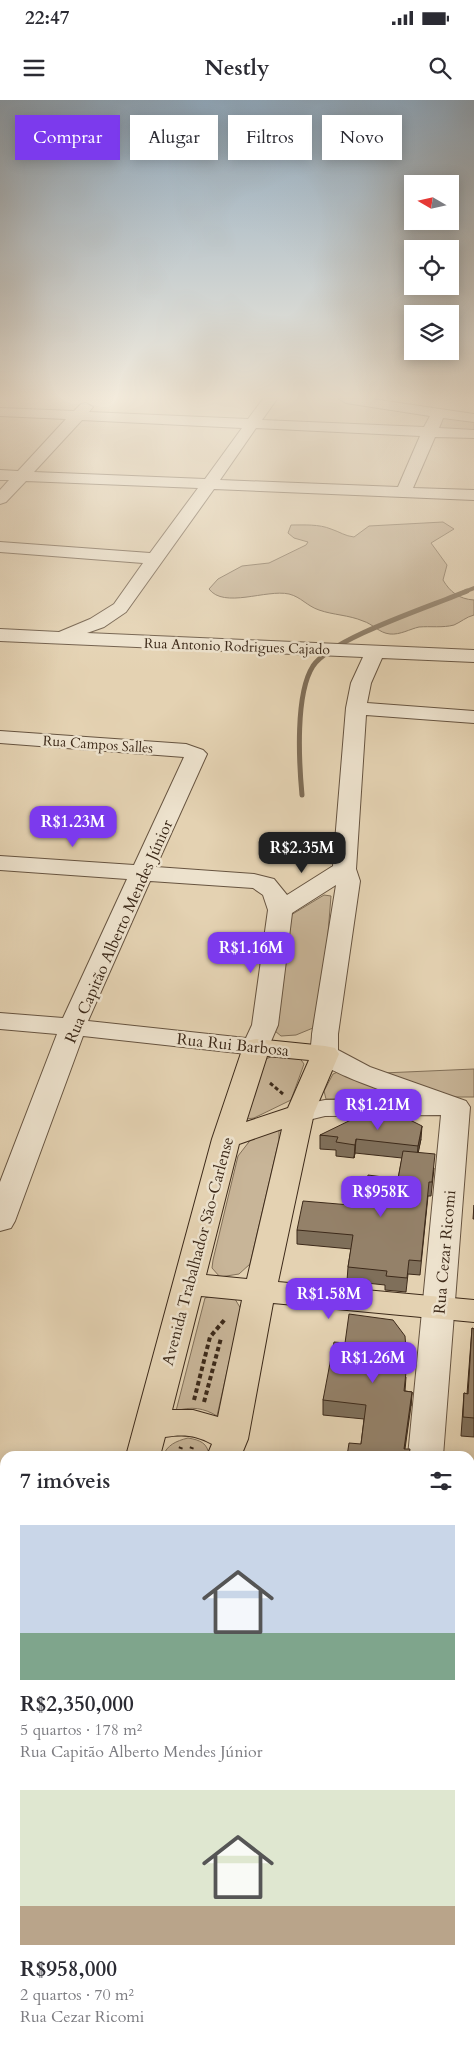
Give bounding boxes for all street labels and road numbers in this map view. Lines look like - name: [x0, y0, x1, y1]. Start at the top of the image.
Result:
- street label: Rua Antonio Rodrigues Cajado: [144, 634, 331, 659]
- street label: Rua Campos Salles: [42, 731, 154, 758]
- street label: Rua Capitão Alberto Mendes Júnior: [60, 816, 178, 1047]
- street label: Rua Rui Barbosa: [176, 1028, 290, 1062]
- street label: Avenida Trabalhador São-Carlense: [157, 1134, 239, 1368]
- street label: Rua Cezar Ricomi: [429, 1189, 461, 1315]

